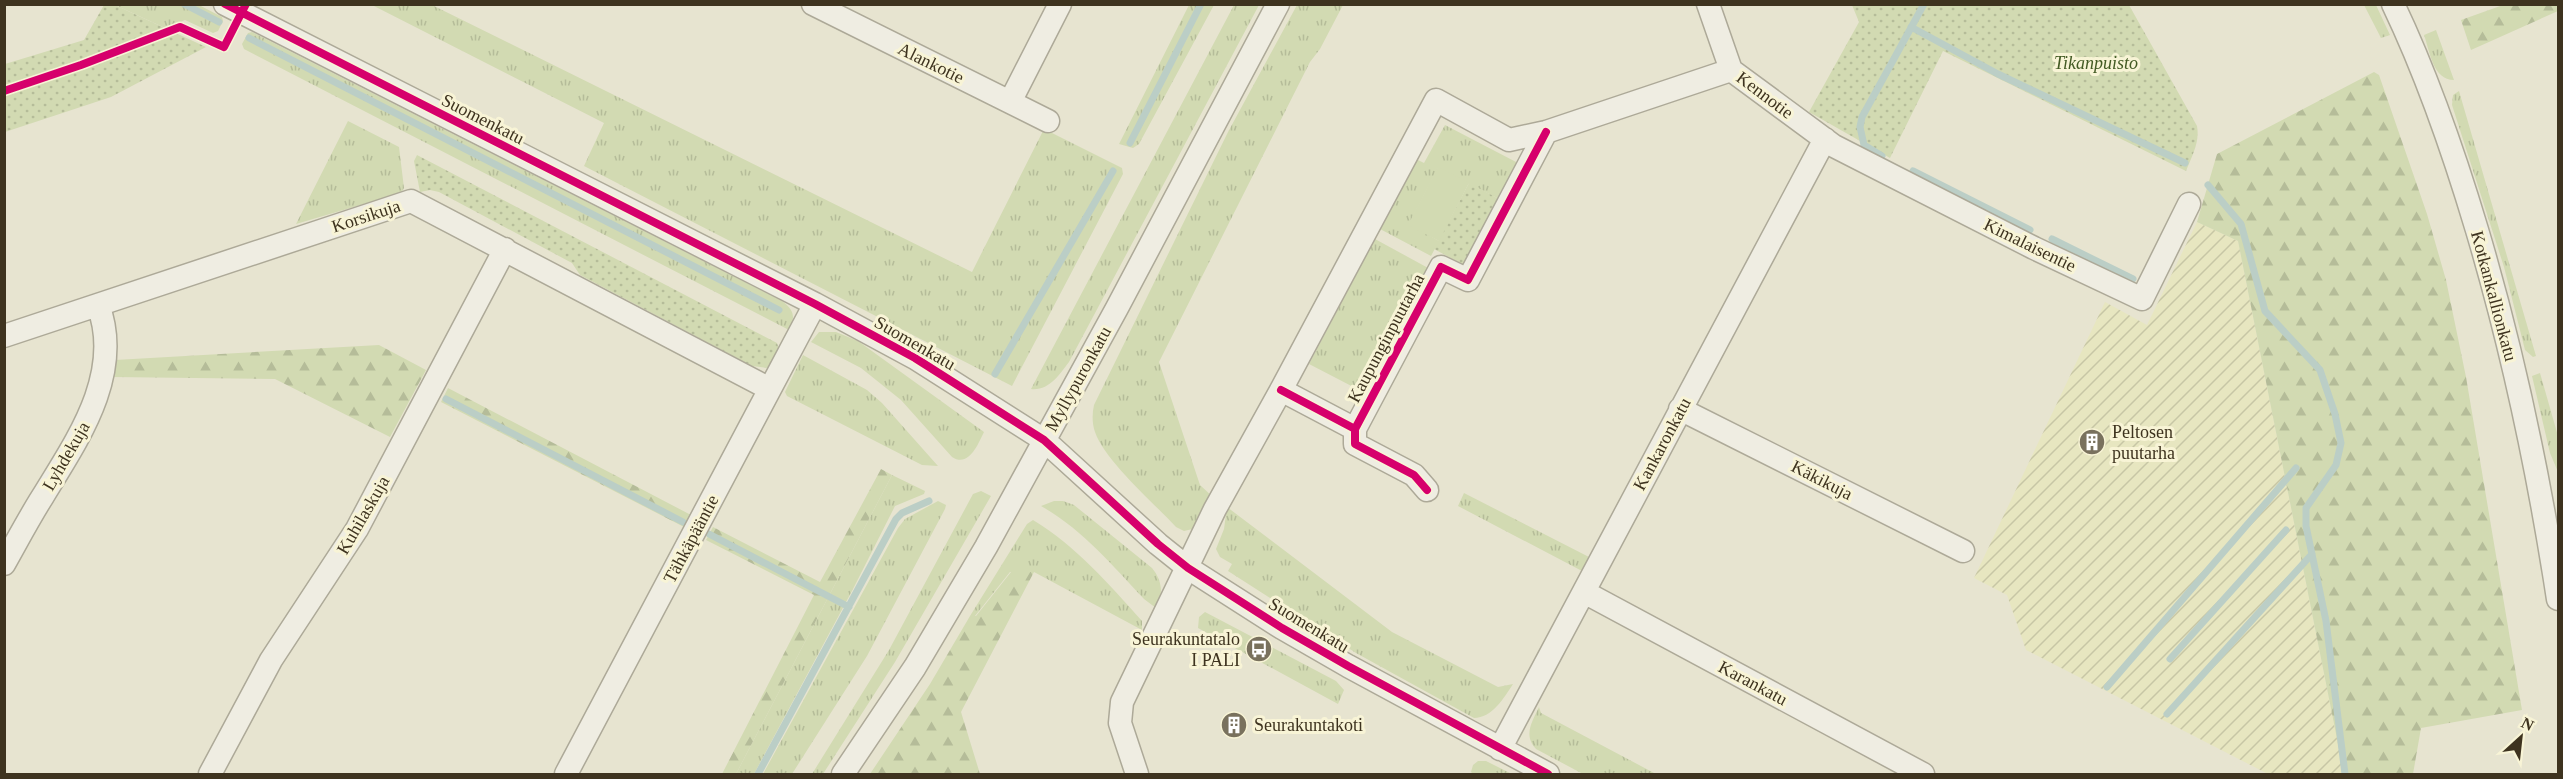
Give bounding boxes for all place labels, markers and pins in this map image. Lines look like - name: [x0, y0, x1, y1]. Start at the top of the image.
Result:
- place label: Peltosen puutarha: [2112, 422, 2175, 463]
- building icon: Peltosen puutarha: [2077, 427, 2107, 457]
- place label: Seurakuntatalo I PALI: [1132, 629, 1240, 670]
- bus stop icon: Seurakuntatalo I PALI: [1244, 634, 1274, 664]
- building icon: Seurakuntakoti: [1219, 710, 1249, 740]
- place label: Seurakuntakoti: [1254, 715, 1363, 735]

